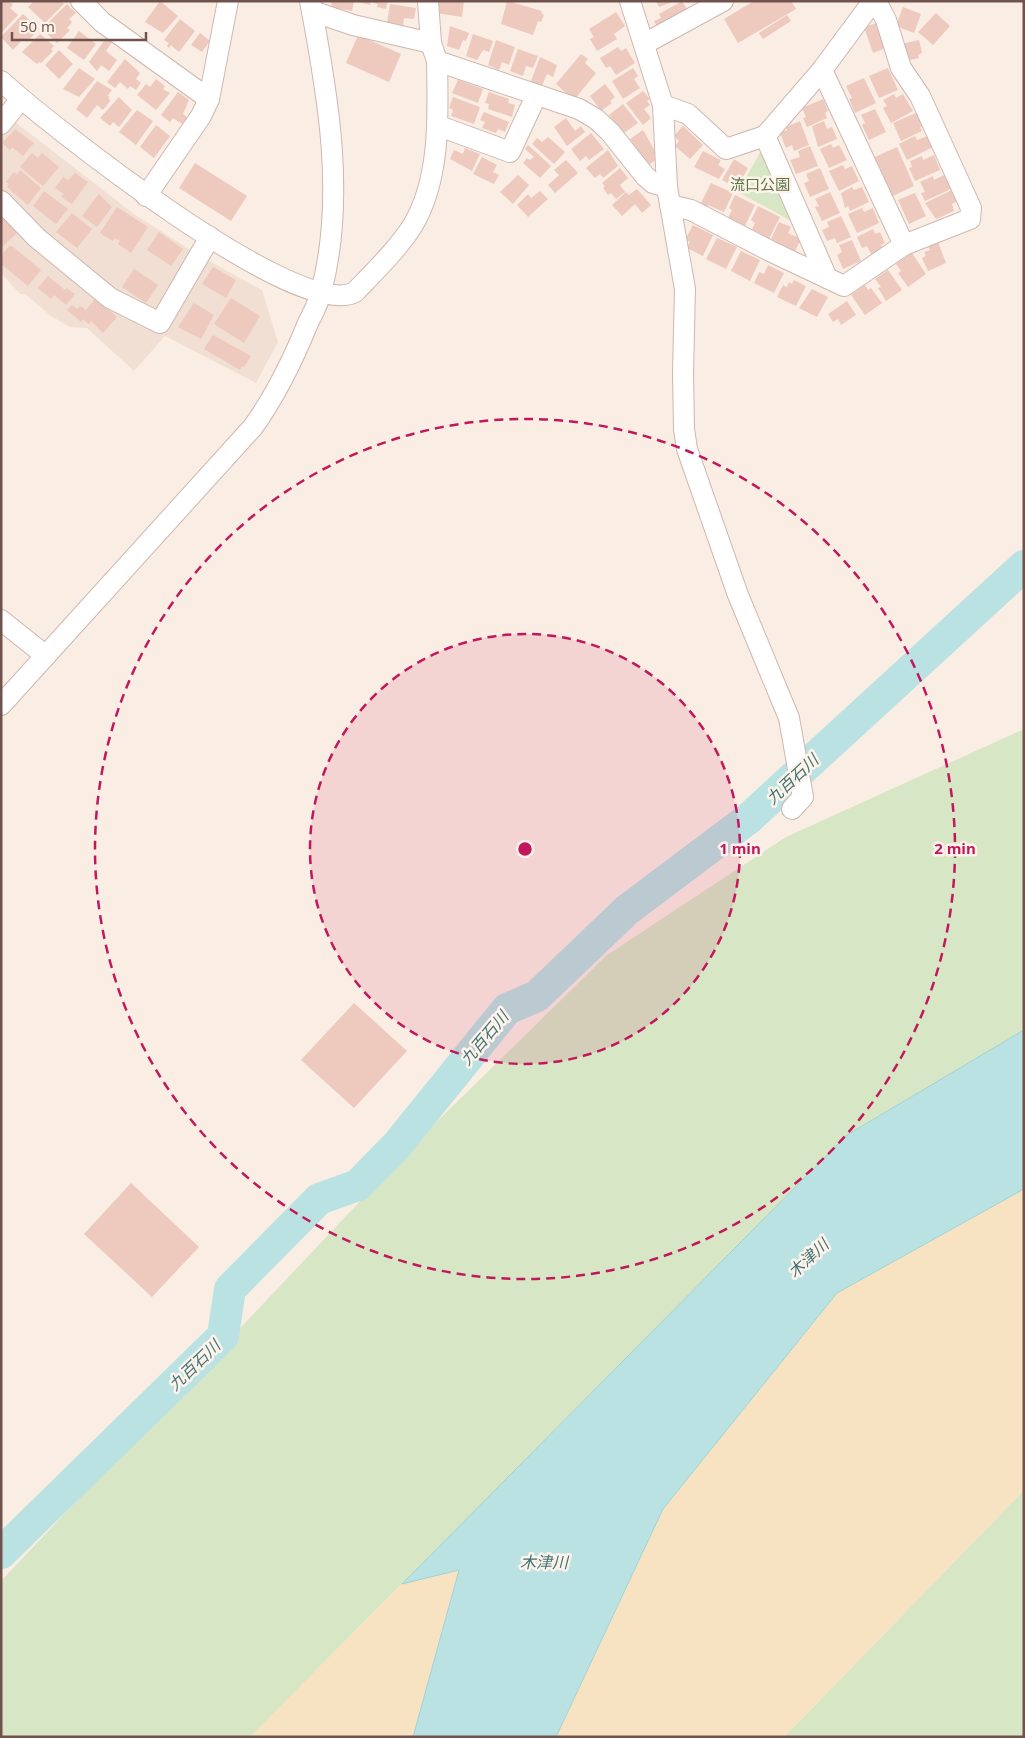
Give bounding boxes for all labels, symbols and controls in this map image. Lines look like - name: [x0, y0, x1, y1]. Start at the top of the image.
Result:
- scale bar: [12, 10, 146, 42]
- text: 50 m: [20, 16, 55, 36]
- park label: 流口公園: [730, 174, 790, 194]
- water label: 九百石川: [761, 748, 824, 809]
- text: 1 min: [719, 838, 761, 858]
- text: 2 min: [934, 838, 976, 858]
- centre of rings: [516, 840, 534, 858]
- water label: 九百石川: [455, 1005, 514, 1070]
- water label: 木津川: [783, 1232, 835, 1282]
- water label: 九百石川: [163, 1333, 226, 1395]
- water label: 木津川: [520, 1551, 570, 1573]

